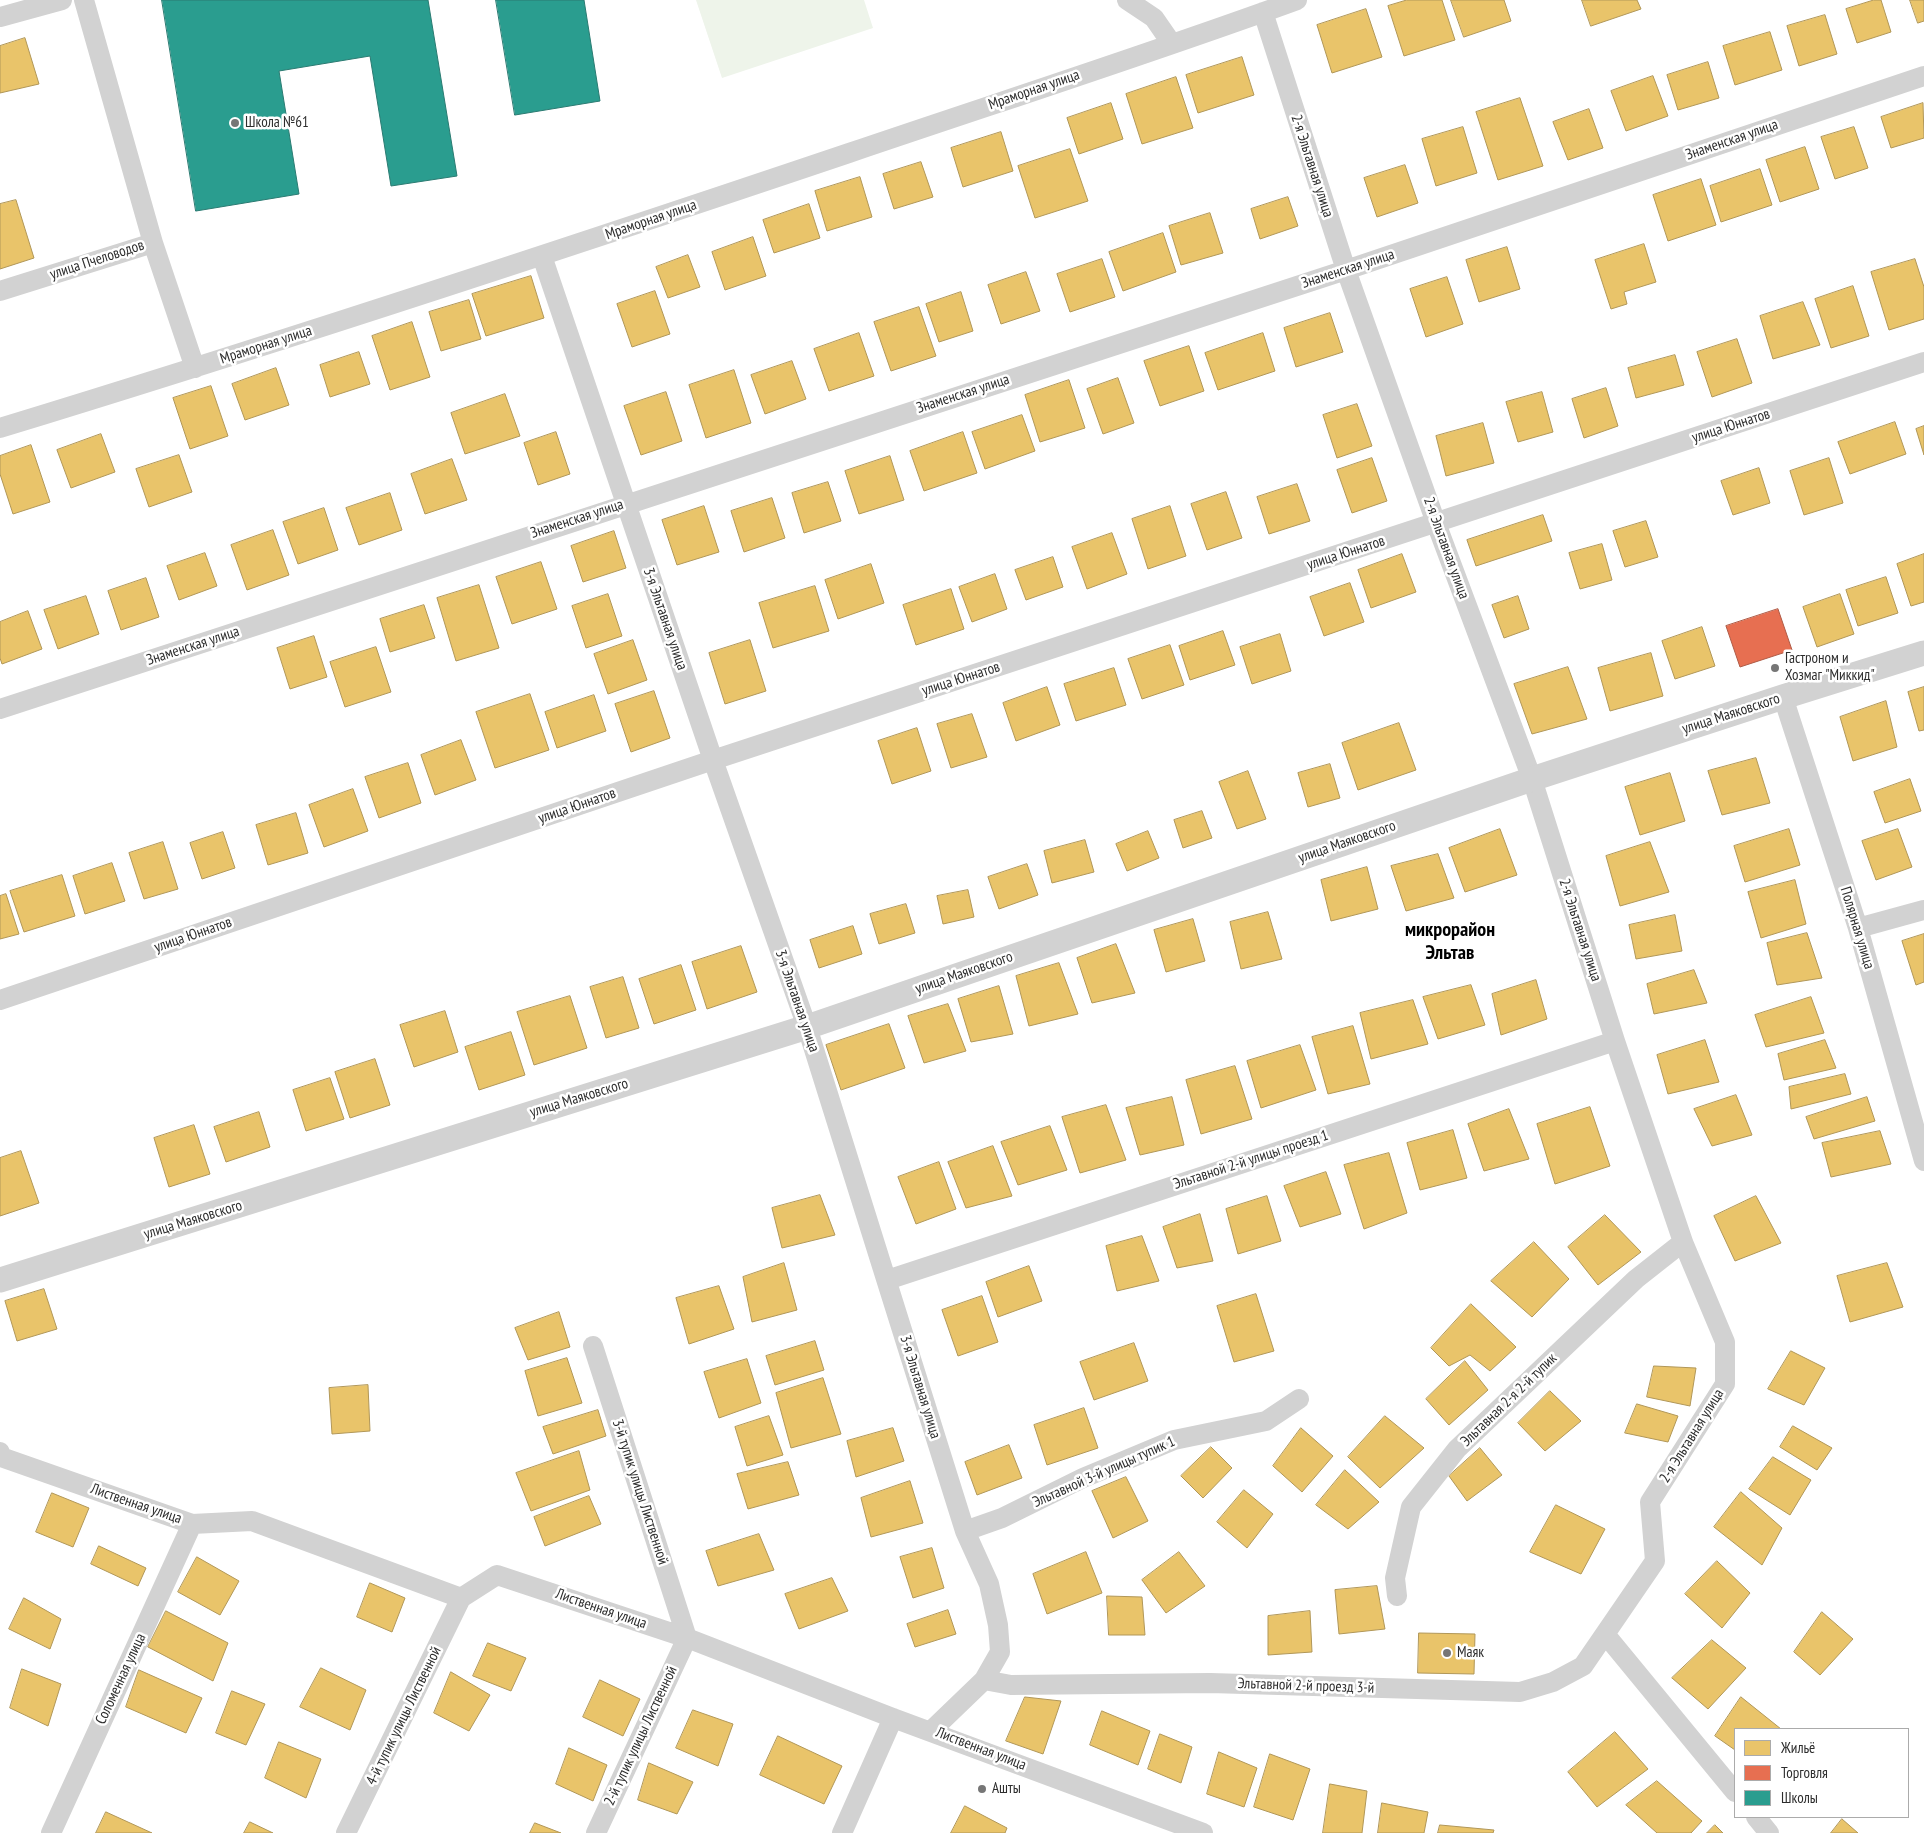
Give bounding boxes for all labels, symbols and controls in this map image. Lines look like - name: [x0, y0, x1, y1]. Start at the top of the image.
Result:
- street label: Мраморная улица: [986, 66, 1082, 114]
- street label: 2-я Эльтавная улица: [1287, 112, 1337, 220]
- place label: Школа №61: [245, 114, 309, 132]
- street label: Знаменская улица: [1683, 116, 1781, 164]
- marker: Школа №61: [229, 117, 241, 129]
- street label: Мраморная улица: [603, 196, 699, 244]
- street label: улица Пчеловодов: [48, 236, 146, 284]
- street label: Знаменская улица: [1299, 246, 1397, 292]
- street label: Мраморная улица: [218, 322, 314, 368]
- street label: Знаменская улица: [914, 371, 1012, 417]
- street label: улица Юннатов: [1690, 405, 1772, 447]
- street label: 2-я Эльтавная улица: [1419, 495, 1473, 601]
- street label: Знаменская улица: [528, 496, 626, 542]
- street label: улица Юннатов: [1305, 532, 1387, 574]
- street label: 3-я Эльтавная улица: [639, 565, 691, 673]
- street label: Знаменская улица: [144, 623, 242, 669]
- place label: Гастроном и Хозмаг "Миккид": [1785, 650, 1875, 685]
- street label: улица Юннатов: [920, 658, 1002, 700]
- marker: Гастроном и Хозмаг "Миккид": [1769, 662, 1781, 674]
- street label: улица Маяковского: [1680, 690, 1782, 738]
- street label: улица Юннатов: [536, 784, 618, 828]
- street label: улица Маяковского: [1296, 817, 1398, 867]
- street label: 2-я Эльтавная улица: [1555, 876, 1605, 984]
- street label: Полярная улица: [1836, 885, 1878, 971]
- street label: улица Юннатов: [152, 913, 234, 957]
- district label: микрорайон Эльтав: [1405, 918, 1495, 965]
- street label: 3-я Эльтавная улица: [771, 947, 823, 1055]
- street label: улица Маяковского: [913, 948, 1015, 998]
- street label: улица Маяковского: [528, 1075, 630, 1121]
- street label: Эльтавной 2-й улицы проезд 1: [1171, 1126, 1331, 1194]
- street label: улица Маяковского: [142, 1197, 244, 1243]
- street label: 3-я Эльтавная улица: [896, 1333, 944, 1441]
- street label: Эльтавная 2-я 2-й тупик: [1457, 1350, 1561, 1450]
- street label: 2-я Эльтавная улица: [1656, 1386, 1728, 1486]
- street label: 3-й тупик улицы Лиственной: [608, 1417, 672, 1567]
- street label: Эльтавной 3-й улицы тупик 1: [1030, 1433, 1178, 1511]
- street label: Лиственная улица: [88, 1480, 184, 1528]
- street label: Лиственная улица: [553, 1585, 649, 1633]
- street label: Соломенная улица: [92, 1631, 150, 1727]
- street label: 4-й тупик улицы Лиственной: [363, 1644, 445, 1788]
- place label: Маяк: [1457, 1644, 1484, 1662]
- marker: Маяк: [1441, 1647, 1453, 1659]
- street label: 2-й тупик улицы Лиственной: [601, 1663, 681, 1809]
- street label: Эльтавной 2-й проезд 3-й: [1237, 1675, 1375, 1697]
- street label: Лиственная улица: [933, 1724, 1029, 1774]
- legend: [1734, 1728, 1909, 1818]
- text: Жильё: [1781, 1738, 1815, 1757]
- text: Торговля: [1781, 1763, 1828, 1782]
- place label: Ашты: [992, 1780, 1021, 1798]
- marker: Ашты: [976, 1783, 988, 1795]
- text: Школы: [1781, 1788, 1818, 1807]

